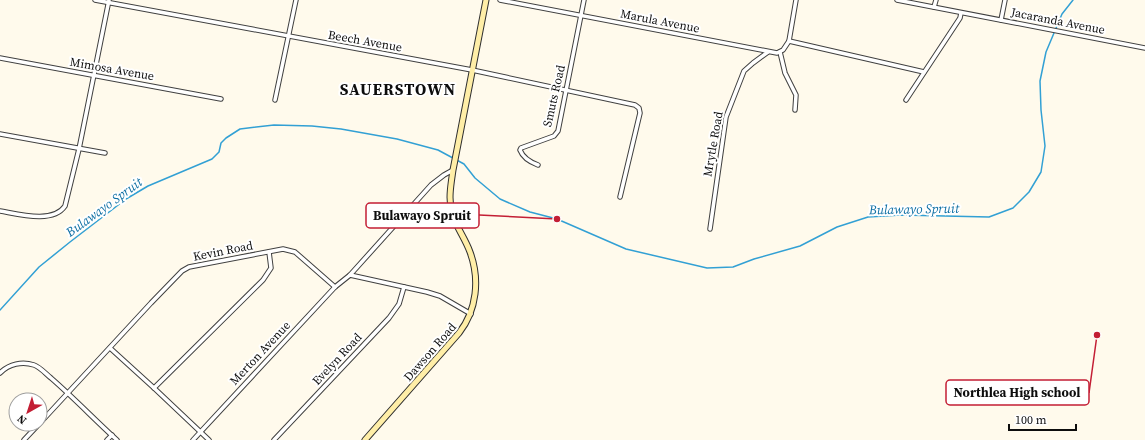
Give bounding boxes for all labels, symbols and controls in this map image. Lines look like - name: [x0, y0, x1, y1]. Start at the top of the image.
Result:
- street label: Jacaranda Avenue: [1009, 4, 1106, 38]
- street label: Marula Avenue: [619, 5, 701, 37]
- street label: Beech Avenue: [327, 27, 403, 55]
- street label: Mimosa Avenue: [69, 54, 155, 84]
- street label: Smuts Road: [539, 63, 569, 128]
- district label: SAUERSTOWN: [340, 78, 456, 100]
- street label: Mrytle Road: [699, 110, 727, 178]
- water label: Bulawayo Spruit: [62, 173, 146, 241]
- water label: Bulawayo Spruit: [868, 200, 960, 218]
- callout: Bulawayo Spruit: [366, 203, 479, 228]
- text: Bulawayo Spruit: [373, 207, 471, 224]
- street label: Kevin Road: [192, 237, 254, 265]
- street label: Merton Avenue: [226, 318, 294, 388]
- street label: Dawson Road: [400, 319, 460, 385]
- street label: Evelyn Road: [309, 329, 365, 388]
- callout: Northlea High school: [946, 380, 1089, 405]
- text: Northlea High school: [954, 384, 1080, 401]
- north arrow: [8, 392, 48, 432]
- scale bar: [1009, 406, 1076, 432]
- text: N: [14, 411, 30, 428]
- text: 100 m: [1015, 412, 1047, 428]

